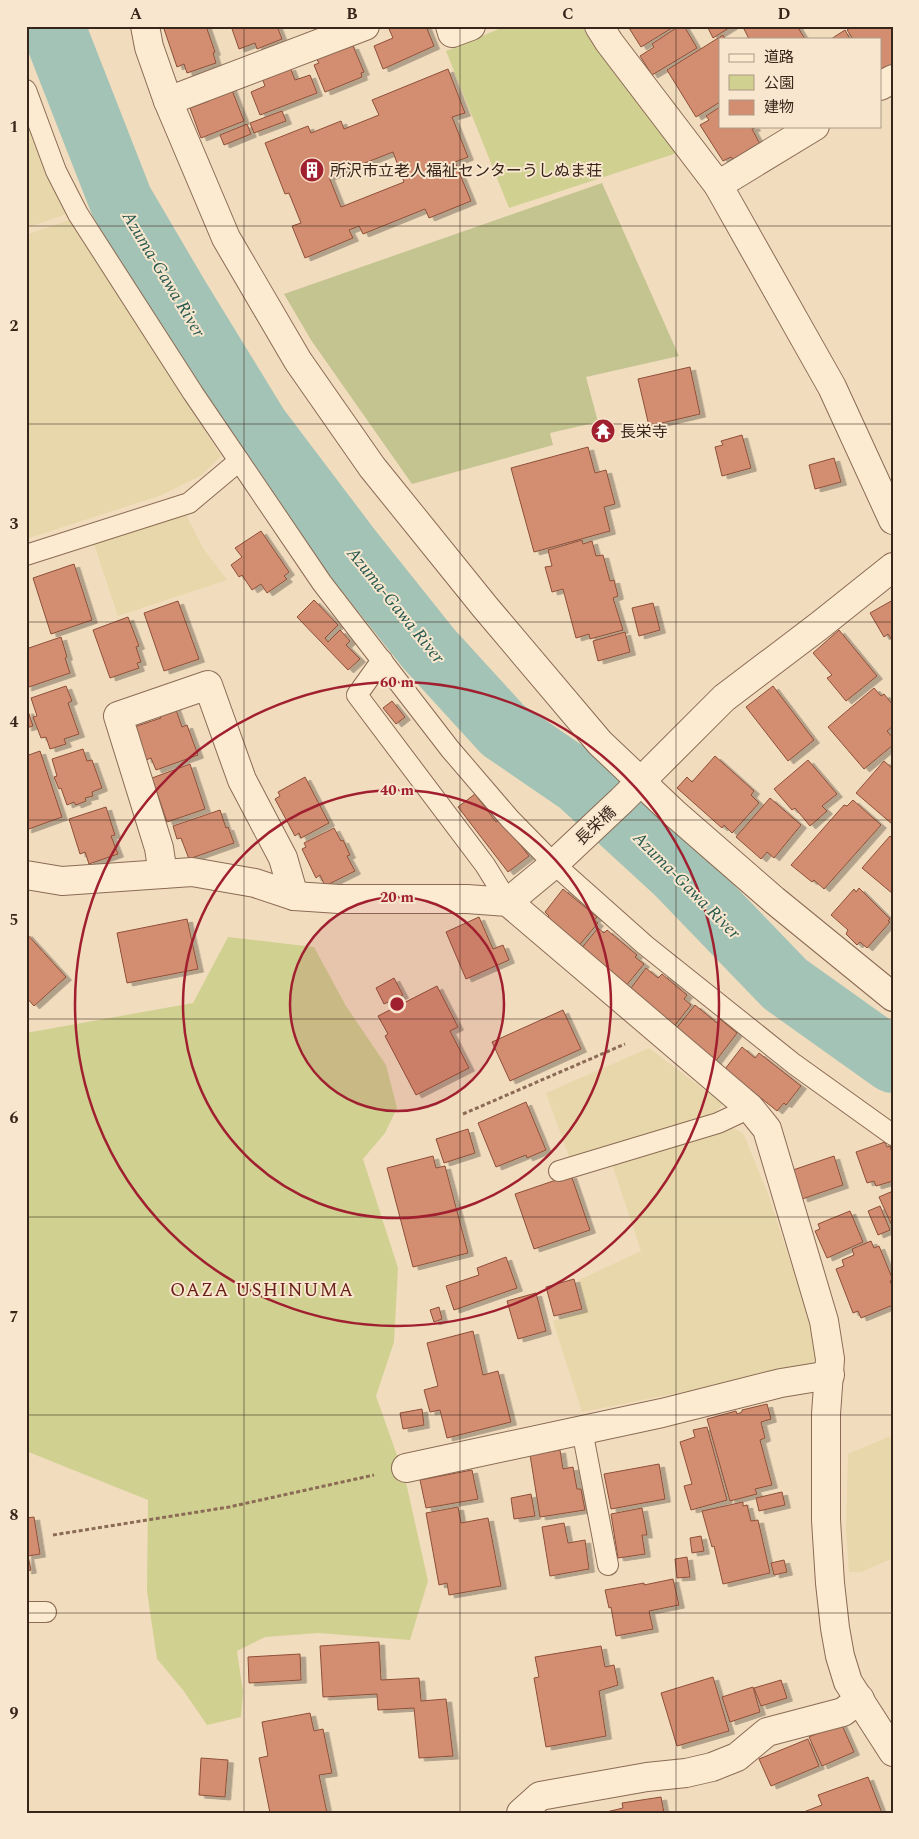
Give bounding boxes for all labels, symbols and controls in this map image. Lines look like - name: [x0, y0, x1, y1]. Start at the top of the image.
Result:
- text: A: [130, 2, 143, 26]
- text: B: [346, 2, 358, 26]
- text: C: [562, 2, 574, 26]
- text: D: [778, 2, 791, 26]
- legend: [719, 38, 882, 128]
- text: 道路: [764, 46, 794, 69]
- text: 公園: [764, 72, 794, 95]
- text: 建物: [764, 96, 794, 119]
- text: 1: [10, 115, 18, 139]
- building icon: 所沢市立老人福祉センターうしぬま荘: [299, 157, 325, 183]
- place label: 所沢市立老人福祉センターうしぬま荘: [330, 159, 602, 183]
- water label: Azuma-Gawa River: [115, 205, 212, 343]
- text: 2: [10, 314, 19, 338]
- temple icon: 長栄寺: [590, 418, 616, 444]
- place label: 長栄寺: [620, 420, 668, 444]
- text: 3: [10, 512, 19, 536]
- water label: Azuma-Gawa River: [339, 540, 452, 670]
- text: 60 m: [380, 671, 415, 694]
- text: 4: [10, 710, 19, 734]
- text: 40 m: [380, 779, 415, 802]
- street label: 長栄橋: [570, 801, 621, 851]
- water label: Azuma-Gawa River: [626, 824, 747, 946]
- text: 20 m: [380, 886, 415, 909]
- text: 5: [10, 908, 18, 932]
- centre of rings: [388, 995, 406, 1013]
- text: 6: [10, 1106, 19, 1130]
- district label: OAZA USHINUMA: [170, 1276, 354, 1305]
- text: 7: [10, 1305, 19, 1329]
- text: 8: [10, 1503, 19, 1527]
- text: 9: [10, 1701, 19, 1725]

